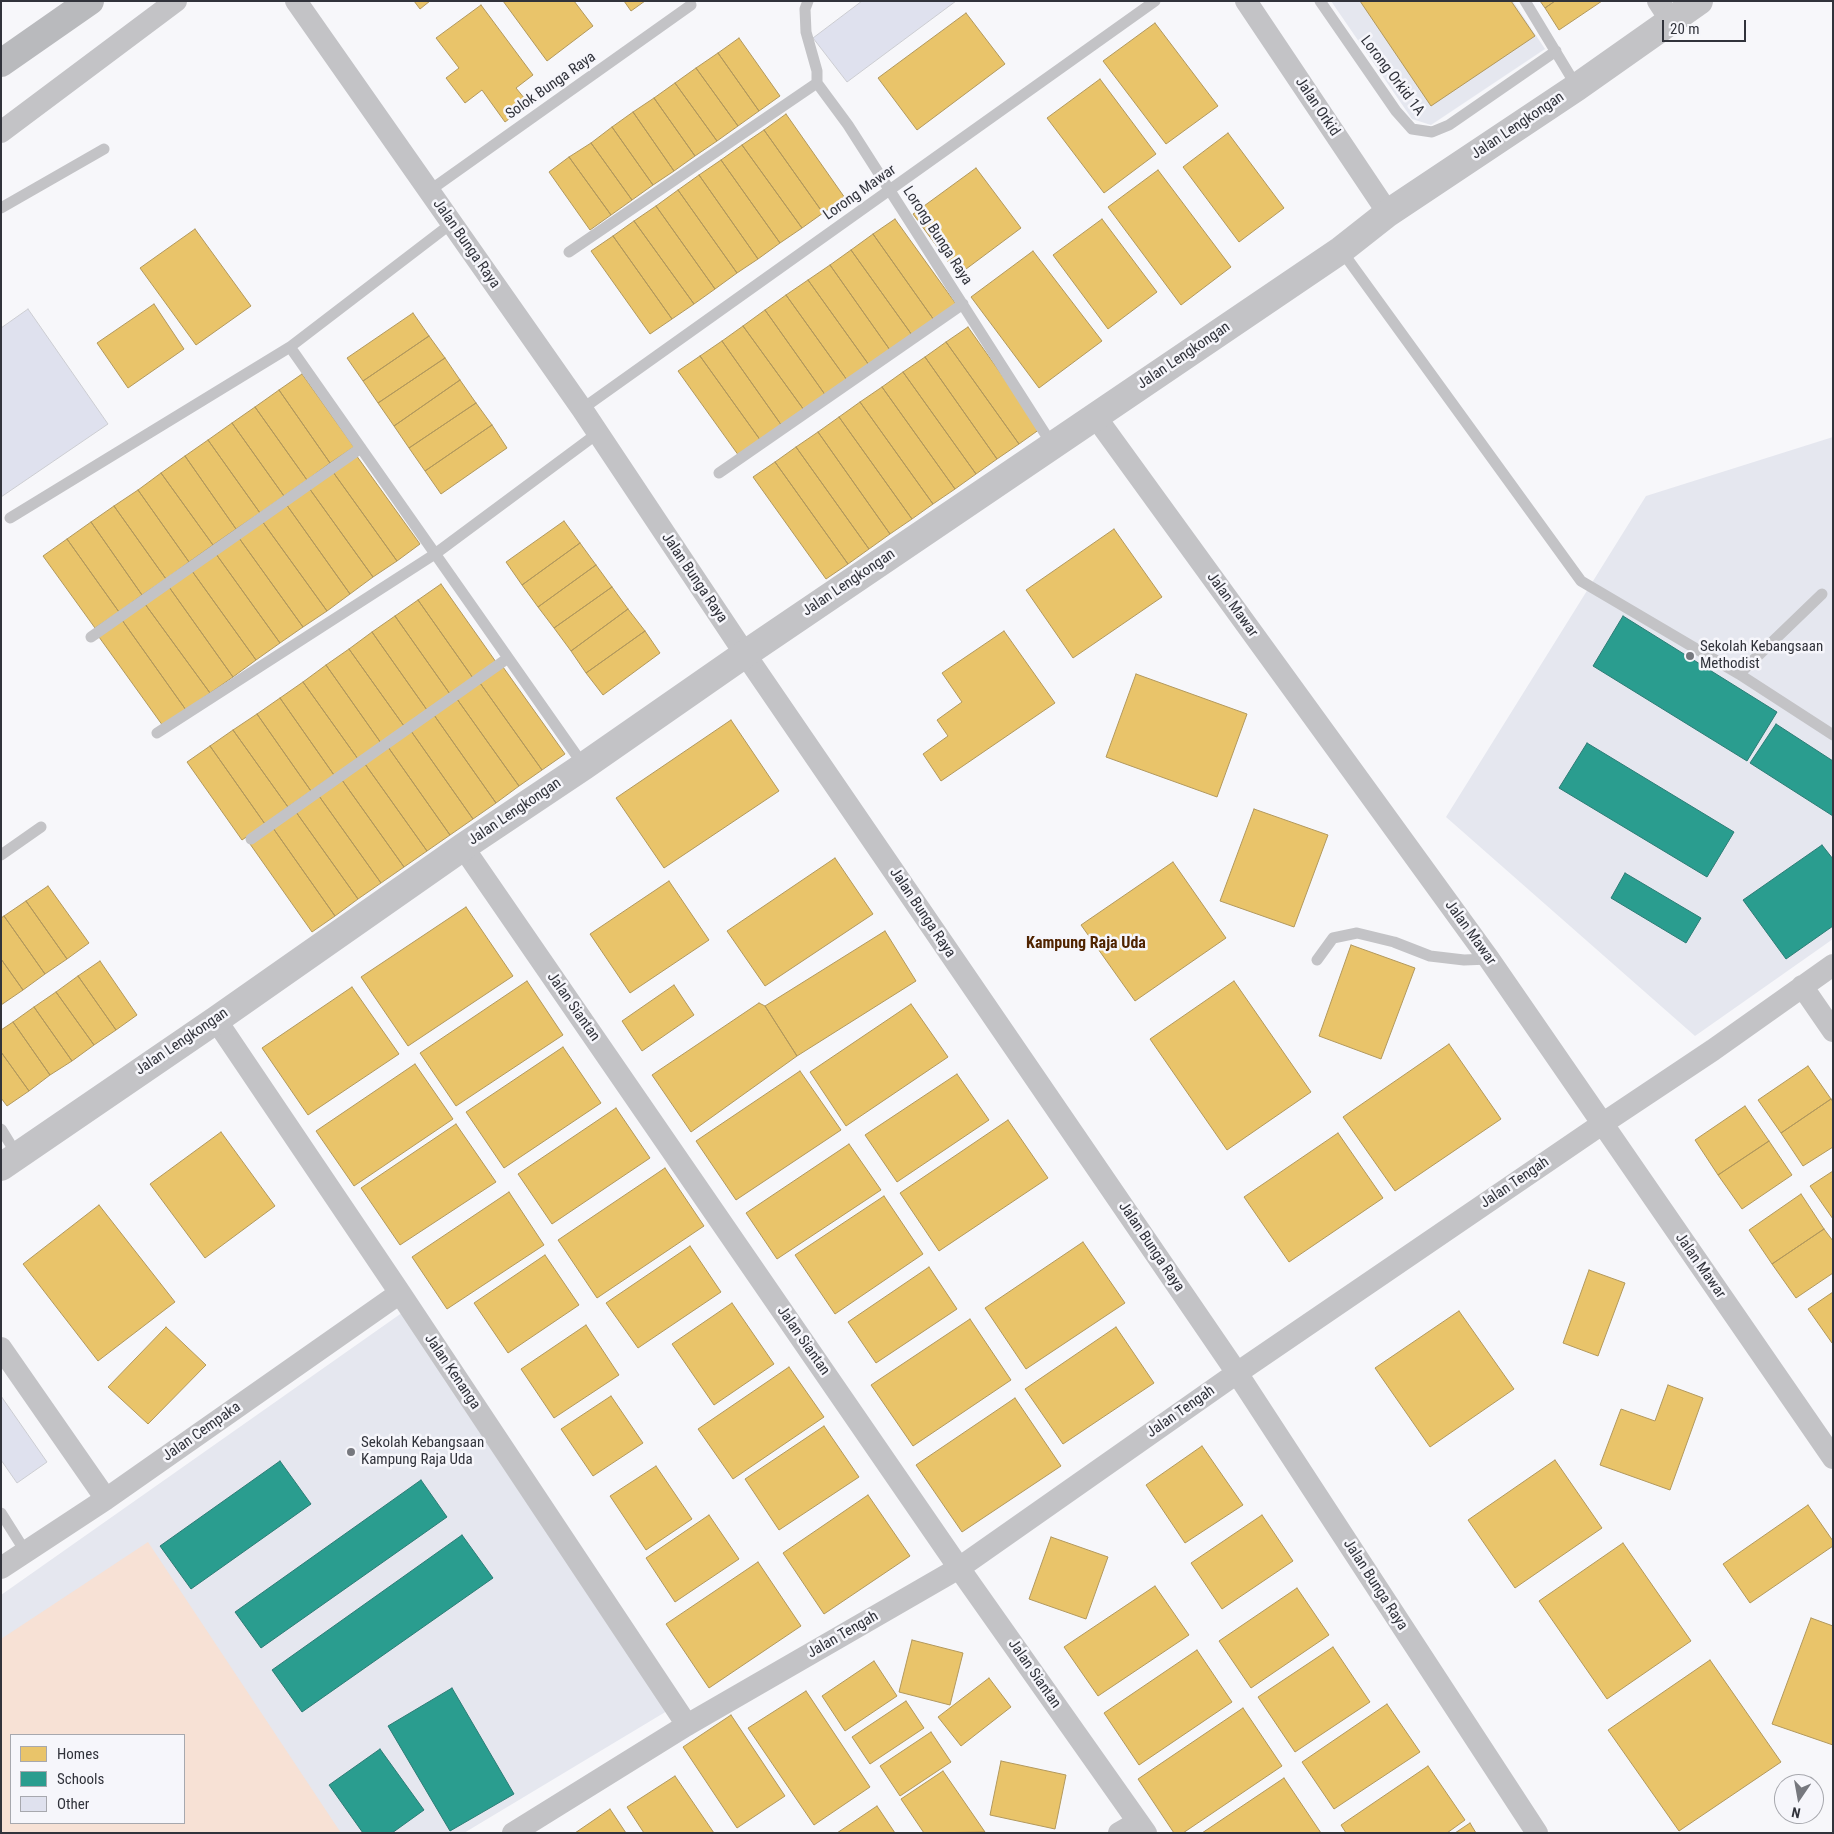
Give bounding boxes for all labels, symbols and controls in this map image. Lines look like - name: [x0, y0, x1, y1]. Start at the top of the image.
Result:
- scale bar: [1664, 10, 1748, 42]
- text: 20 m: [1670, 20, 1700, 38]
- street label: Lorong Orkid 1A: [1356, 32, 1428, 120]
- street label: Solok Bunga Raya: [503, 48, 599, 124]
- street label: Jalan Orkid: [1291, 74, 1343, 140]
- street label: Jalan Lengkongan: [1468, 88, 1568, 164]
- street label: Lorong Mawar: [820, 161, 900, 225]
- street label: Lorong Bunga Raya: [898, 183, 976, 289]
- street label: Jalan Bunga Raya: [429, 196, 503, 292]
- street label: Jalan Lengkongan: [1134, 318, 1234, 394]
- street label: Jalan Bunga Raya: [657, 530, 731, 626]
- street label: Jalan Lengkongan: [799, 545, 899, 621]
- street label: Jalan Mawar: [1202, 569, 1262, 641]
- place label: Sekolah Kebangsaan Methodist: [1700, 638, 1823, 673]
- marker: Sekolah Kebangsaan Methodist: [1684, 650, 1696, 662]
- street label: Jalan Lengkongan: [465, 774, 565, 850]
- street label: Jalan Bunga Raya: [885, 865, 959, 961]
- street label: Jalan Mawar: [1440, 897, 1500, 969]
- district label: Kampung Raja Uda: [1026, 934, 1146, 954]
- street label: Jalan Siantan: [543, 969, 603, 1045]
- street label: Jalan Lengkongan: [132, 1004, 232, 1080]
- street label: Jalan Tengah: [1477, 1153, 1553, 1213]
- street label: Jalan Bunga Raya: [1114, 1199, 1188, 1295]
- street label: Jalan Mawar: [1671, 1230, 1729, 1302]
- street label: Jalan Siantan: [773, 1303, 833, 1379]
- street label: Jalan Kenanga: [420, 1331, 484, 1413]
- street label: Jalan Tengah: [1143, 1382, 1219, 1442]
- street label: Jalan Cempaka: [160, 1398, 244, 1466]
- place label: Sekolah Kebangsaan Kampung Raja Uda: [361, 1434, 484, 1469]
- marker: Sekolah Kebangsaan Kampung Raja Uda: [345, 1446, 357, 1458]
- street label: Jalan Bunga Raya: [1339, 1536, 1411, 1634]
- street label: Jalan Tengah: [804, 1607, 882, 1663]
- street label: Jalan Siantan: [1004, 1636, 1064, 1712]
- legend: [10, 1734, 185, 1824]
- text: Homes: [57, 1745, 99, 1763]
- text: Schools: [57, 1770, 104, 1788]
- north arrow: [1774, 1774, 1824, 1824]
- text: Other: [57, 1795, 89, 1813]
- text: N: [1790, 1804, 1802, 1821]

